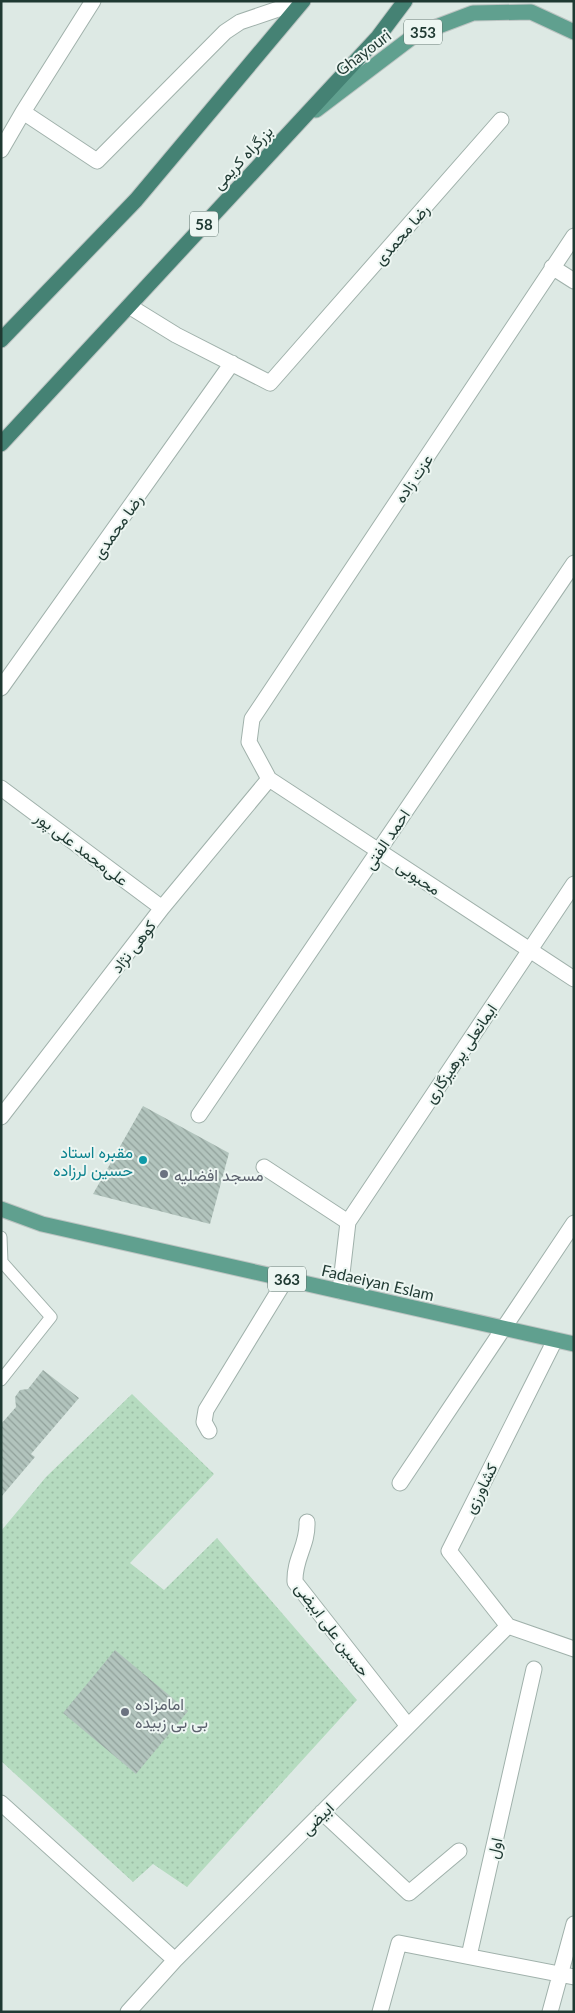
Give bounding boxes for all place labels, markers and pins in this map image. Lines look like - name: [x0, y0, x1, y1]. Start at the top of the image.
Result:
- place label: مقبره استاد حسین لرزاده: [53, 1142, 133, 1181]
- marker: مقبره استاد حسین لرزاده: [137, 1154, 149, 1166]
- place label: مسجد افضلیه: [174, 1165, 264, 1185]
- marker: مسجد افضلیه: [158, 1168, 170, 1180]
- place label: امامزاده بی بی زبیده: [135, 1694, 208, 1733]
- marker: امامزاده بی بی زبیده: [119, 1706, 131, 1718]

